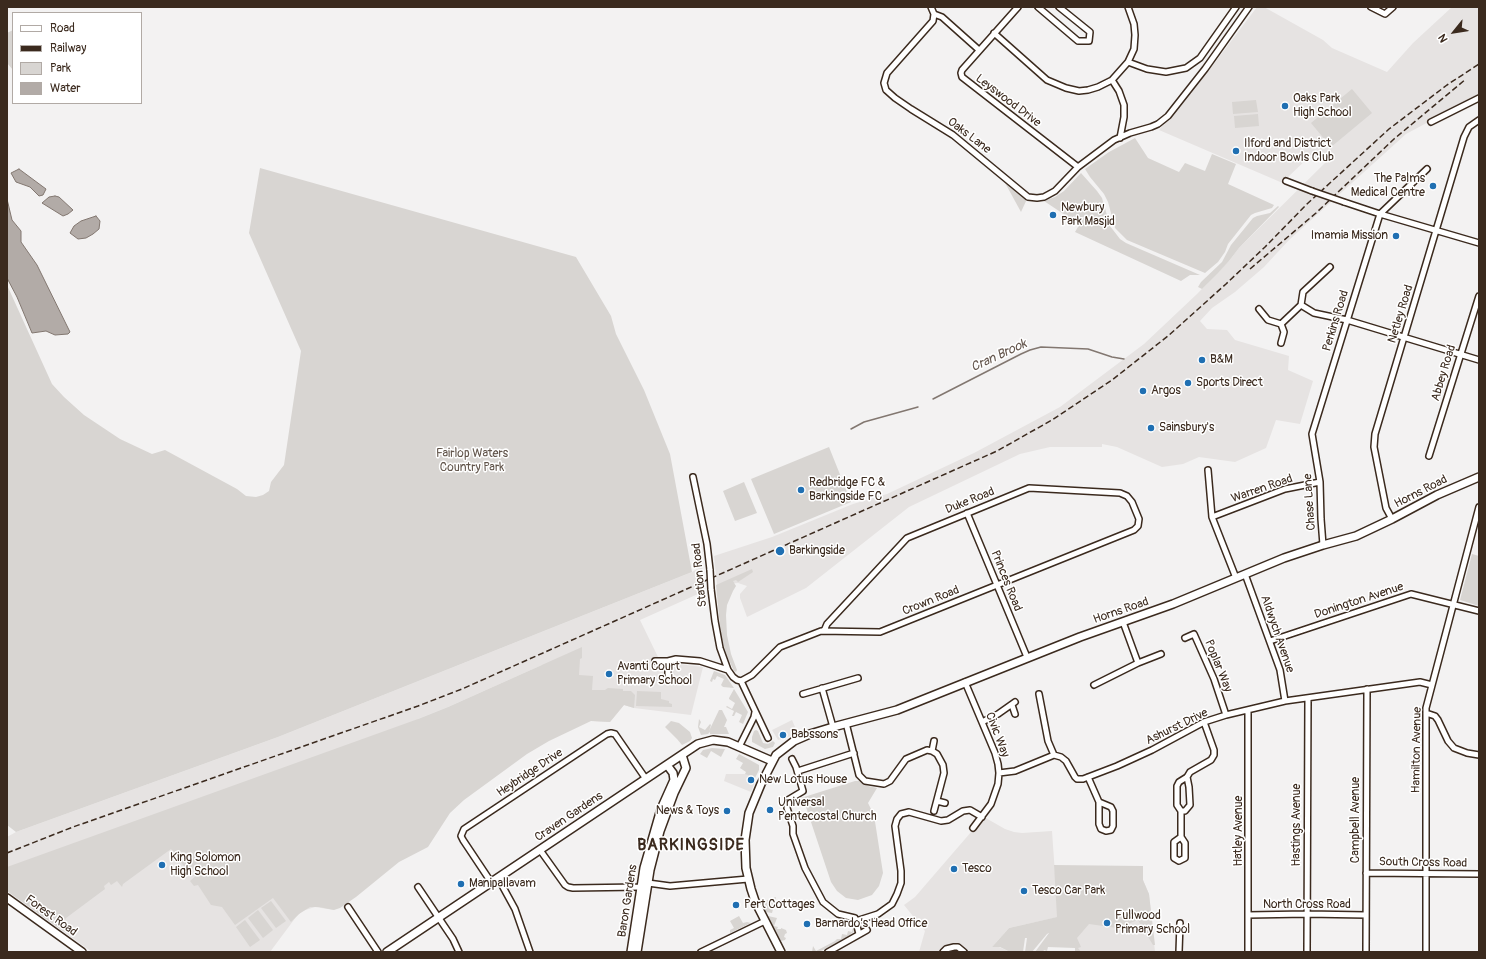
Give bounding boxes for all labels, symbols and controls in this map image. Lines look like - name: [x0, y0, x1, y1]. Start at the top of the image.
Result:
- legend: [12, 12, 142, 104]
- north arrow: [1434, 12, 1474, 52]
- text: Road: [50, 21, 75, 36]
- text: N: [1436, 32, 1451, 45]
- text: Railway: [50, 41, 86, 56]
- text: Park: [50, 61, 71, 76]
- street label: Leyswood Drive: [972, 72, 1044, 130]
- text: Water: [50, 81, 81, 96]
- place label: Oaks Park High School: [1293, 92, 1352, 120]
- marker: Oaks Park High School: [1280, 101, 1290, 111]
- street label: Oaks Lane: [944, 115, 994, 157]
- place label: Ilford and District Indoor Bowls Club: [1244, 137, 1334, 165]
- marker: Ilford and District Indoor Bowls Club: [1231, 146, 1241, 156]
- place label: The Palms Medical Centre: [1351, 172, 1425, 200]
- marker: The Palms Medical Centre: [1428, 181, 1438, 191]
- place label: Newbury Park Masjid: [1061, 201, 1115, 229]
- marker: Newbury Park Masjid: [1048, 210, 1058, 220]
- place label: Imamia Mission: [1311, 229, 1388, 243]
- marker: Imamia Mission: [1391, 231, 1401, 241]
- street label: Netley Road: [1385, 283, 1417, 345]
- street label: Perkins Road: [1320, 289, 1352, 353]
- water label: Cran Brook: [969, 336, 1029, 376]
- street label: Abbey Road: [1429, 343, 1459, 403]
- place label: B&M: [1210, 353, 1233, 367]
- marker: B&M: [1197, 355, 1207, 365]
- place label: Sports Direct: [1196, 376, 1263, 390]
- marker: Sports Direct: [1183, 378, 1193, 388]
- place label: Argos: [1151, 384, 1181, 398]
- marker: Argos: [1138, 386, 1148, 396]
- place label: Sainsbury's: [1159, 421, 1214, 435]
- marker: Sainsbury's: [1146, 423, 1156, 433]
- park label: Fairlop Waters Country Park: [436, 447, 508, 475]
- street label: Warren Road: [1229, 472, 1295, 506]
- street label: Horns Road: [1392, 472, 1450, 512]
- street label: Chase Lane: [1301, 473, 1319, 531]
- place label: Redbridge FC & Barkingside FC: [809, 476, 885, 504]
- marker: Redbridge FC & Barkingside FC: [796, 485, 806, 495]
- street label: Duke Road: [943, 485, 997, 517]
- street label: Station Road: [689, 542, 711, 608]
- place label: Barkingside: [789, 544, 845, 558]
- marker: Barkingside: [774, 545, 786, 557]
- street label: Princes Road: [987, 548, 1025, 614]
- street label: Donington Avenue: [1313, 580, 1405, 622]
- street label: Crown Road: [900, 583, 962, 619]
- street label: Aldwych Avenue: [1257, 593, 1297, 675]
- street label: Horns Road: [1091, 595, 1151, 627]
- street label: Poplar Way: [1201, 638, 1235, 694]
- place label: Avanti Court Primary School: [617, 660, 692, 688]
- marker: Avanti Court Primary School: [604, 669, 614, 679]
- street label: Ashurst Drive: [1143, 706, 1211, 748]
- street label: Hamilton Avenue: [1409, 707, 1425, 793]
- street label: Civic Way: [982, 710, 1012, 760]
- place label: Babssons: [791, 728, 838, 742]
- marker: Babssons: [778, 730, 788, 740]
- street label: Heybridge Drive: [494, 746, 566, 800]
- place label: New Lotus House: [759, 773, 847, 787]
- marker: New Lotus House: [746, 775, 756, 785]
- street label: Campbell Avenue: [1349, 777, 1363, 863]
- street label: Hastings Avenue: [1290, 783, 1304, 867]
- street label: Craven Gardens: [532, 789, 606, 845]
- street label: Hatley Avenue: [1232, 795, 1246, 867]
- place label: Universal Pentecostal Church: [778, 796, 877, 824]
- place label: News & Toys: [656, 804, 719, 818]
- marker: Universal Pentecostal Church: [765, 805, 775, 815]
- marker: News & Toys: [722, 806, 732, 816]
- district label: BARKINGSIDE: [637, 836, 745, 856]
- place label: King Solomon High School: [170, 851, 241, 879]
- street label: South Cross Road: [1379, 855, 1467, 871]
- marker: King Solomon High School: [157, 860, 167, 870]
- place label: Tesco: [962, 862, 992, 876]
- street label: Baron Gardens: [615, 864, 641, 938]
- marker: Tesco: [949, 864, 959, 874]
- place label: Manipallavam: [469, 877, 536, 891]
- marker: Manipallavam: [456, 879, 466, 889]
- place label: Tesco Car Park: [1032, 884, 1105, 898]
- marker: Tesco Car Park: [1019, 886, 1029, 896]
- street label: Forest Road: [22, 892, 80, 940]
- place label: Pert Cottages: [744, 898, 815, 912]
- street label: North Cross Road: [1263, 898, 1351, 912]
- marker: Pert Cottages: [731, 900, 741, 910]
- place label: Fullwood Primary School: [1115, 909, 1190, 937]
- place label: Barnardo’s Head Office: [815, 917, 927, 931]
- marker: Fullwood Primary School: [1102, 918, 1112, 928]
- marker: Barnardo’s Head Office: [802, 919, 812, 929]

